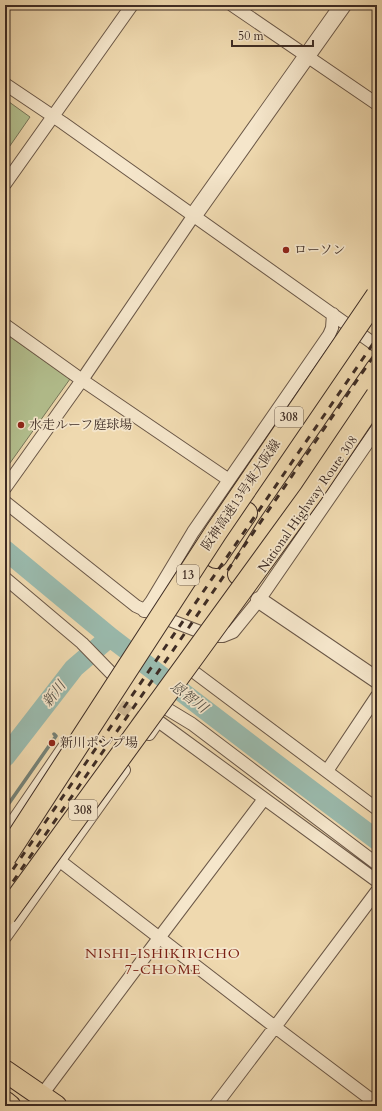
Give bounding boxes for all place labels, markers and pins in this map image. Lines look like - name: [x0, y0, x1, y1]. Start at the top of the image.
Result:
- place label: ローソン: [294, 241, 345, 259]
- marker: ローソン: [281, 245, 291, 255]
- place label: 水走ルーフ庭球場: [29, 416, 132, 434]
- marker: 水走ルーフ庭球場: [16, 420, 26, 430]
- place label: 新川ポンプ場: [60, 734, 138, 752]
- marker: 新川ポンプ場: [47, 738, 57, 748]

